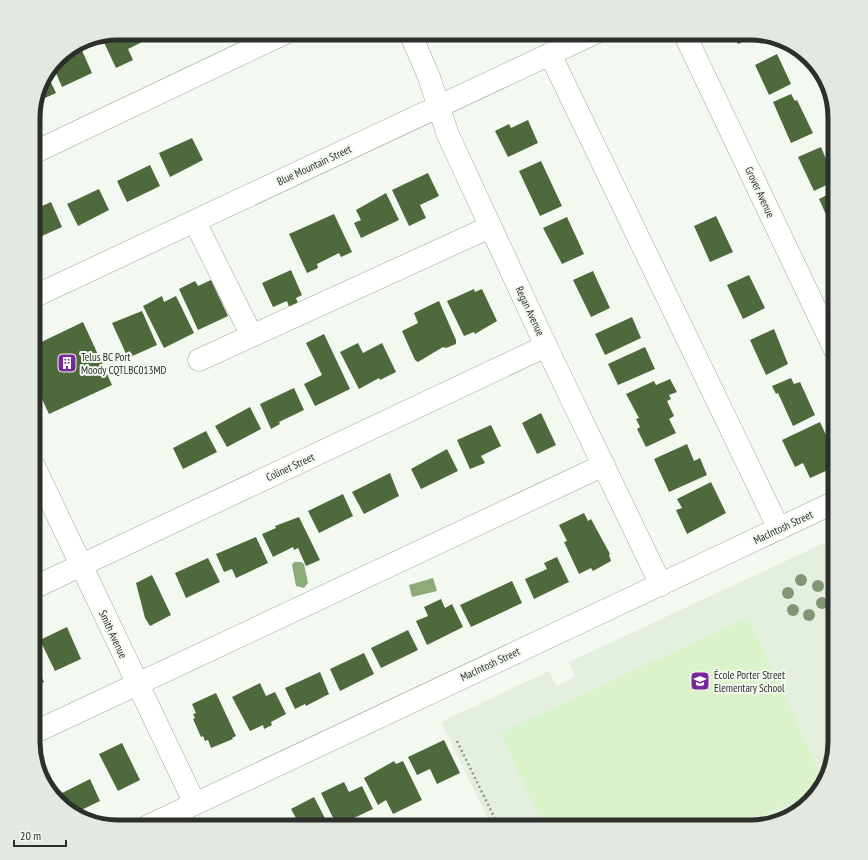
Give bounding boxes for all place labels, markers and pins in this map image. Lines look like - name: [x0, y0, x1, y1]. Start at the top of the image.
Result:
- place label: Telus BC Port Moody CQTLBC013MD: [81, 350, 166, 377]
- building icon: Telus BC Port Moody CQTLBC013MD: [56, 352, 78, 374]
- place label: École Porter Street Elementary School: [714, 668, 785, 695]
- school or university icon: École Porter Street Elementary School: [689, 670, 711, 692]

